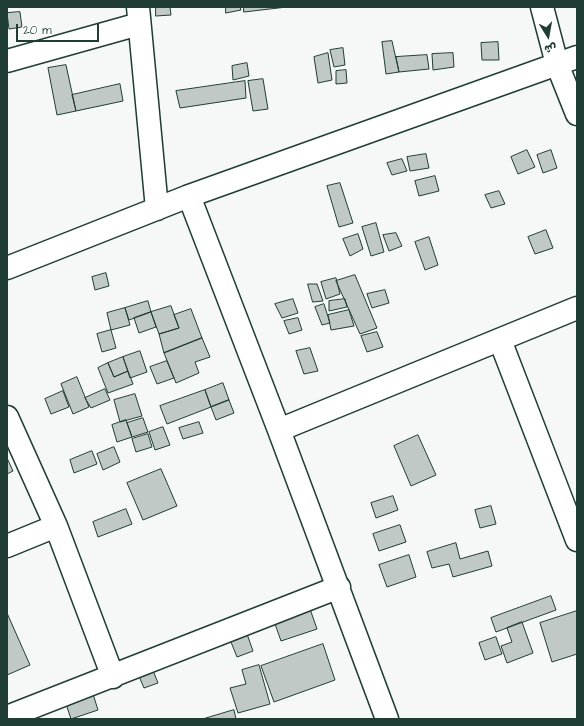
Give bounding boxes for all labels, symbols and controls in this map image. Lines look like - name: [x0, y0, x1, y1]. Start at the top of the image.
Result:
- scale bar: [18, 16, 101, 42]
- north arrow: [528, 16, 568, 56]
- text: 20 m: [23, 22, 52, 39]
- text: ش: [543, 40, 558, 57]

